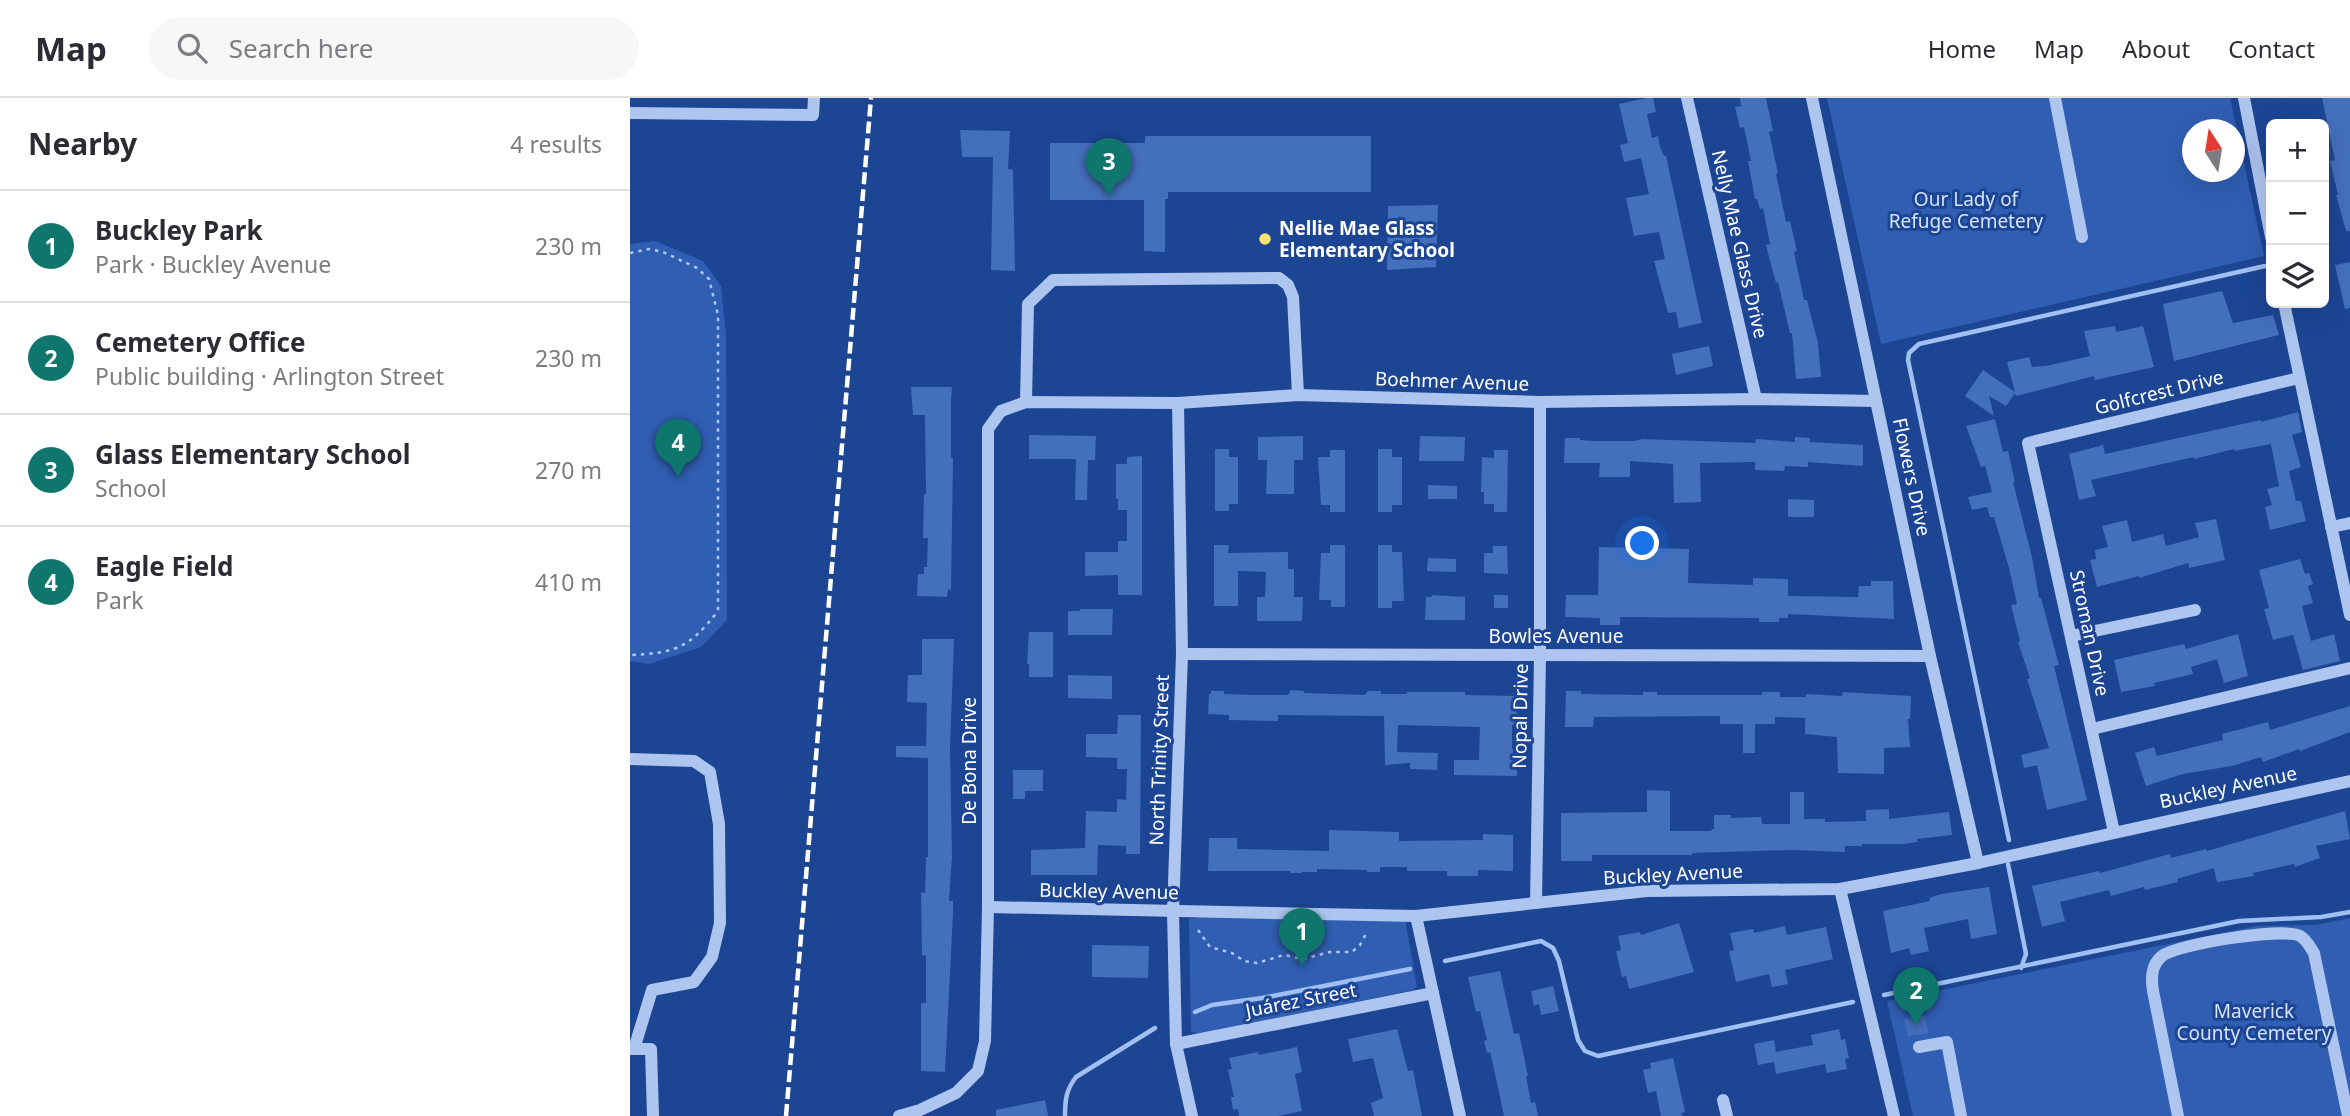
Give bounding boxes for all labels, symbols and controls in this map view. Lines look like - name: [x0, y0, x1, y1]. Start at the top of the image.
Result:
- search box: [149, 17, 639, 80]
- text: Map: [35, 26, 107, 71]
- icon: search: [173, 29, 211, 67]
- text: Search here: [229, 30, 373, 66]
- text: Home: [1928, 32, 1996, 65]
- text: Map: [2034, 32, 2084, 65]
- text: About: [2122, 32, 2190, 65]
- text: Contact: [2228, 32, 2315, 65]
- north arrow: [2182, 119, 2245, 182]
- map controls: [2266, 119, 2329, 308]
- button: +: [2266, 119, 2329, 182]
- text: Nearby: [28, 123, 137, 164]
- text: 4 results: [510, 128, 602, 160]
- pin: 3: [1086, 138, 1132, 196]
- street label: Nelly Mae Glass Drive: [1706, 147, 1774, 341]
- button: −: [2266, 182, 2329, 245]
- park label: Our Lady of Refuge Cemetery: [1889, 186, 2044, 234]
- text: Buckley Park: [95, 212, 263, 248]
- place label: Nellie Mae Glass Elementary School: [1279, 215, 1455, 263]
- text: 1: [44, 230, 58, 262]
- text: 230 m: [535, 230, 602, 262]
- marker: Nellie Mae Glass Elementary School: [1257, 231, 1273, 247]
- button: layers: [2266, 245, 2329, 308]
- text: Park · Buckley Avenue: [95, 248, 331, 280]
- text: Cemetery Office: [95, 324, 305, 360]
- text: 2: [44, 342, 58, 374]
- text: 230 m: [535, 342, 602, 374]
- text: Public building · Arlington Street: [95, 360, 444, 392]
- street label: Golfcrest Drive: [2092, 363, 2226, 421]
- street label: Boehmer Avenue: [1374, 365, 1530, 397]
- street label: Flowers Drive: [1887, 415, 1937, 539]
- pin: 4: [655, 419, 701, 477]
- text: Glass Elementary School: [95, 436, 411, 472]
- text: 3: [44, 454, 58, 486]
- text: 270 m: [535, 454, 602, 486]
- text: School: [95, 472, 167, 504]
- your location: [1625, 526, 1659, 560]
- text: Eagle Field: [95, 548, 233, 584]
- text: 4: [44, 566, 58, 598]
- text: 410 m: [535, 566, 602, 598]
- street label: Stroman Drive: [2064, 568, 2116, 698]
- text: Park: [95, 584, 144, 616]
- street label: Bowles Avenue: [1489, 623, 1623, 649]
- street label: Nopal Drive: [1506, 663, 1534, 769]
- street label: North Trinity Street: [1143, 674, 1175, 846]
- street label: De Bona Drive: [956, 697, 982, 825]
- street label: Buckley Avenue: [2157, 760, 2299, 814]
- street label: Buckley Avenue: [1602, 857, 1744, 891]
- street label: Buckley Avenue: [1039, 877, 1179, 905]
- pin: 1: [1279, 908, 1325, 966]
- pin: 2: [1893, 967, 1939, 1025]
- street label: Juárez Street: [1241, 976, 1359, 1024]
- park label: Maverick County Cemetery: [2177, 998, 2332, 1046]

